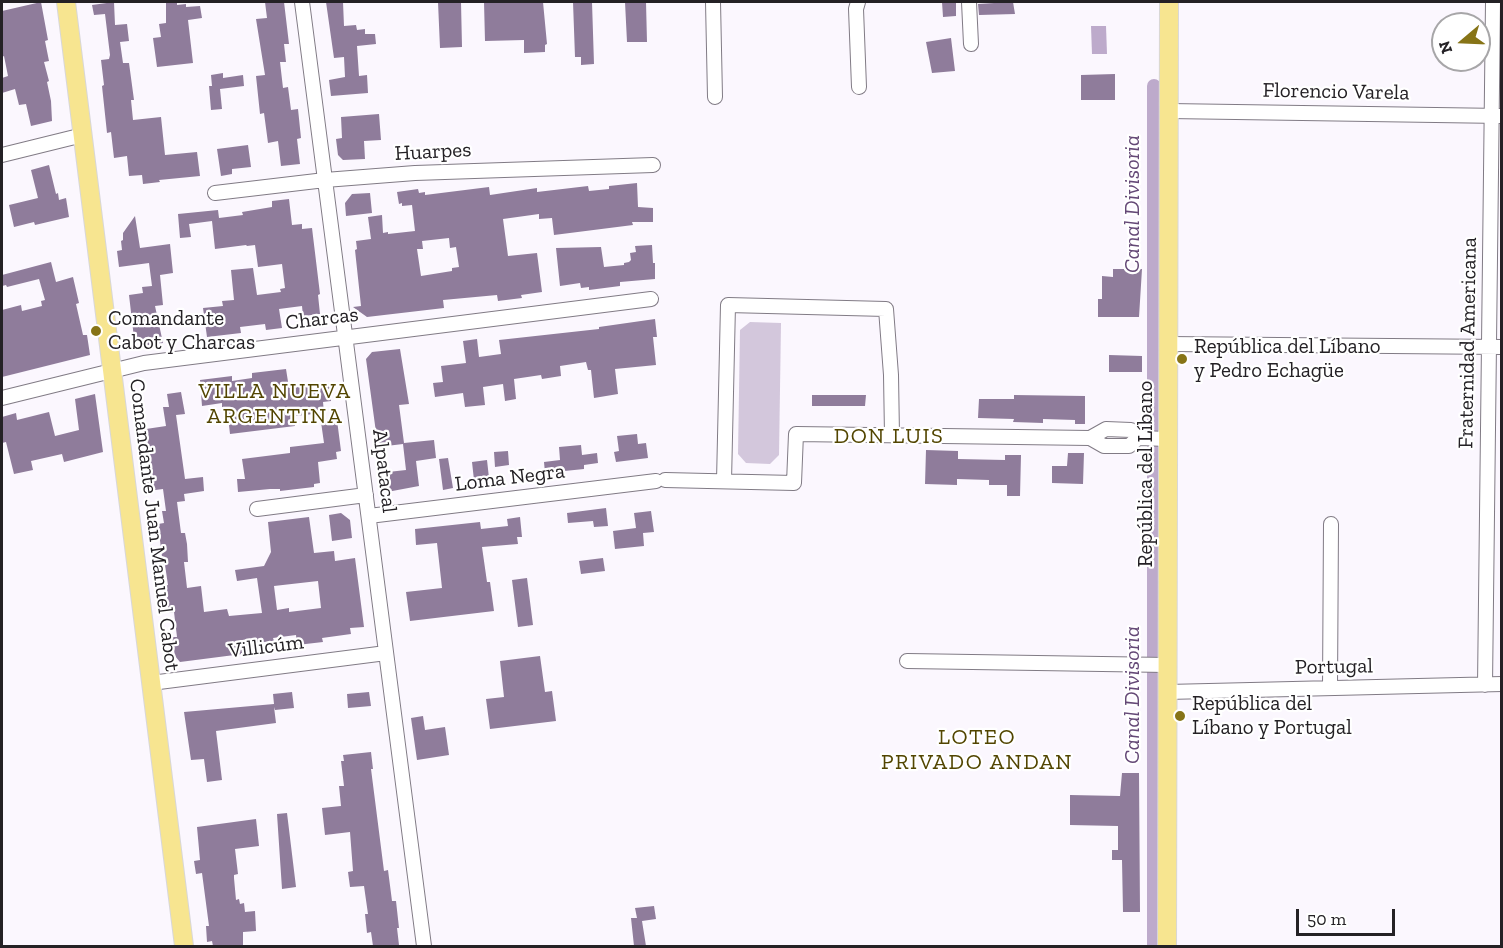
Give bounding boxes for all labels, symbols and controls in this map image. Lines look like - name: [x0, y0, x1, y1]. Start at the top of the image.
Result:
- north arrow: [1431, 12, 1491, 72]
- text: N: [1434, 39, 1456, 56]
- street label: Florencio Varela: [1262, 78, 1410, 106]
- water label: Canal Divisoria: [1120, 135, 1146, 273]
- street label: Huarpes: [394, 137, 472, 167]
- street label: Fraternidad Americana: [1454, 237, 1482, 449]
- street label: Charcas: [284, 302, 360, 336]
- place label: Comandante Cabot y Charcas: [108, 306, 255, 356]
- marker: Comandante Cabot y Charcas: [89, 324, 103, 338]
- place label: República del Líbano y Pedro Echagüe: [1194, 334, 1380, 384]
- marker: República del Líbano y Pedro Echagüe: [1175, 352, 1189, 366]
- street label: Comandante Juan Manuel Cabot: [124, 377, 184, 673]
- district label: VILLA NUEVA ARGENTINA: [198, 379, 352, 430]
- street label: República del Líbano: [1133, 381, 1159, 567]
- district label: DON LUIS: [834, 424, 944, 450]
- street label: Alpatacal: [366, 428, 402, 514]
- street label: Loma Negra: [454, 459, 566, 497]
- water label: Canal Divisoria: [1120, 626, 1146, 764]
- street label: Villicúm: [227, 630, 305, 664]
- street label: Portugal: [1295, 654, 1373, 680]
- place label: República del Líbano y Portugal: [1192, 691, 1352, 741]
- marker: República del Líbano y Portugal: [1173, 709, 1187, 723]
- district label: LOTEO PRIVADO ANDAN: [881, 725, 1073, 776]
- scale bar: [1299, 897, 1398, 935]
- text: 50 m: [1307, 908, 1346, 930]

